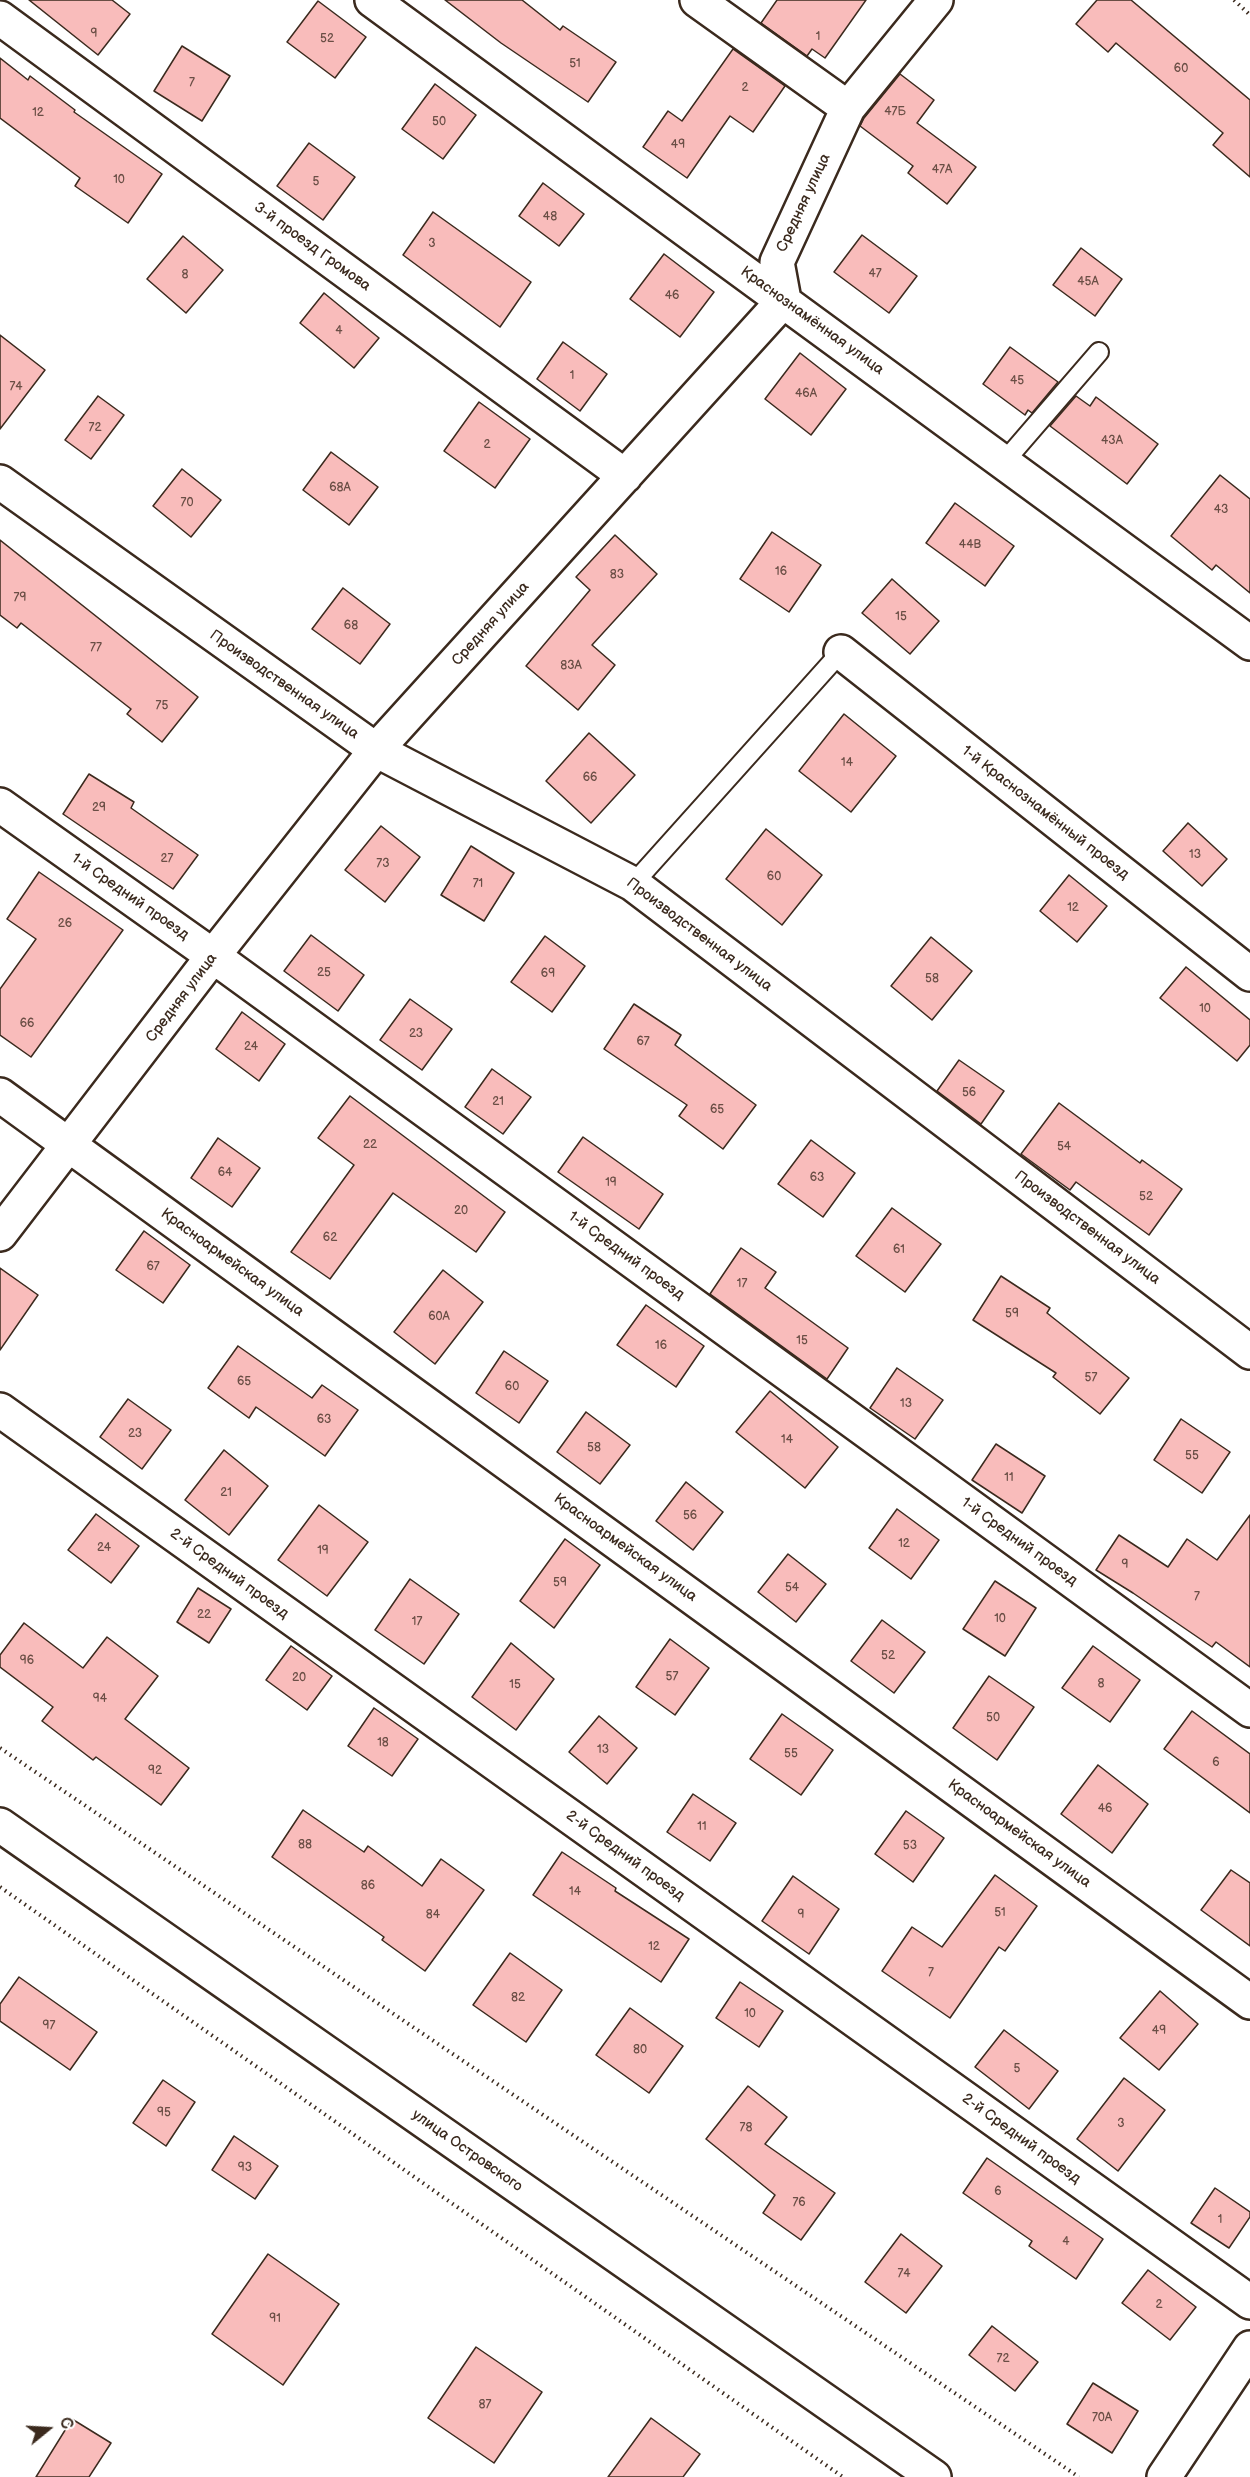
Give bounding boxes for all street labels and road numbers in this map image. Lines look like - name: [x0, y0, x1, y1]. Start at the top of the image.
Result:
- street label: Средняя улица: [773, 151, 835, 255]
- street label: 3-й проезд Громова: [250, 199, 374, 295]
- street label: Краснознамённая улица: [737, 263, 887, 379]
- street label: Средняя улица: [449, 578, 533, 670]
- street label: Производственная улица: [206, 627, 362, 743]
- street label: 1-й Краснознамённый проезд: [958, 742, 1132, 884]
- street label: 1-й Средний проезд: [68, 850, 192, 944]
- street label: Производственная улица: [623, 874, 775, 996]
- street label: Средняя улица: [143, 950, 221, 1046]
- street label: Производственная улица: [1011, 1167, 1163, 1289]
- street label: Красноармейская улица: [157, 1205, 307, 1321]
- street label: 1-й Средний проезд: [564, 1208, 688, 1304]
- street label: Красноармейская улица: [550, 1490, 700, 1606]
- street label: 1-й Средний проезд: [957, 1494, 1081, 1590]
- street label: 2-й Средний проезд: [166, 1525, 292, 1623]
- street label: Красноармейская улица: [944, 1776, 1094, 1892]
- street label: 2-й Средний проезд: [562, 1807, 688, 1905]
- street label: 2-й Средний проезд: [958, 2090, 1084, 2188]
- street label: улица Островского: [408, 2106, 526, 2196]

